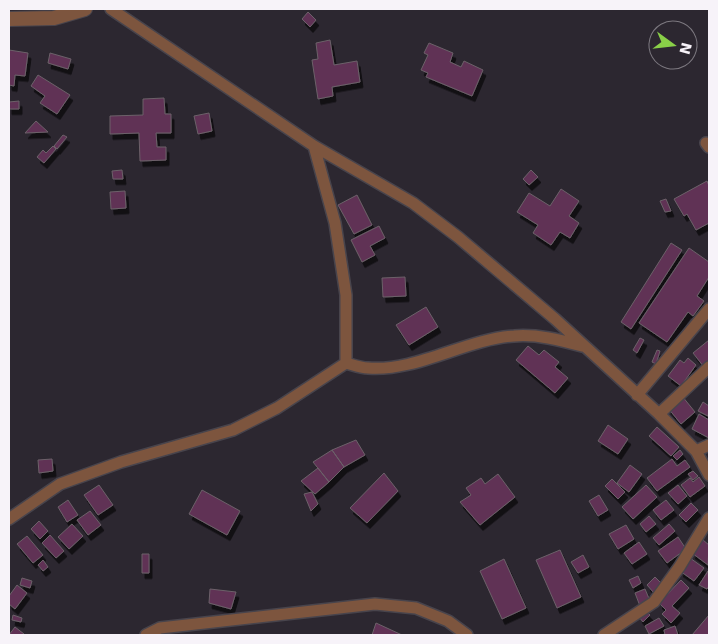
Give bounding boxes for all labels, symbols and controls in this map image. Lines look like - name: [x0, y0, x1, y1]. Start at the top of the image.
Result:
- north arrow: [648, 20, 698, 70]
- text: N: [676, 41, 695, 56]

